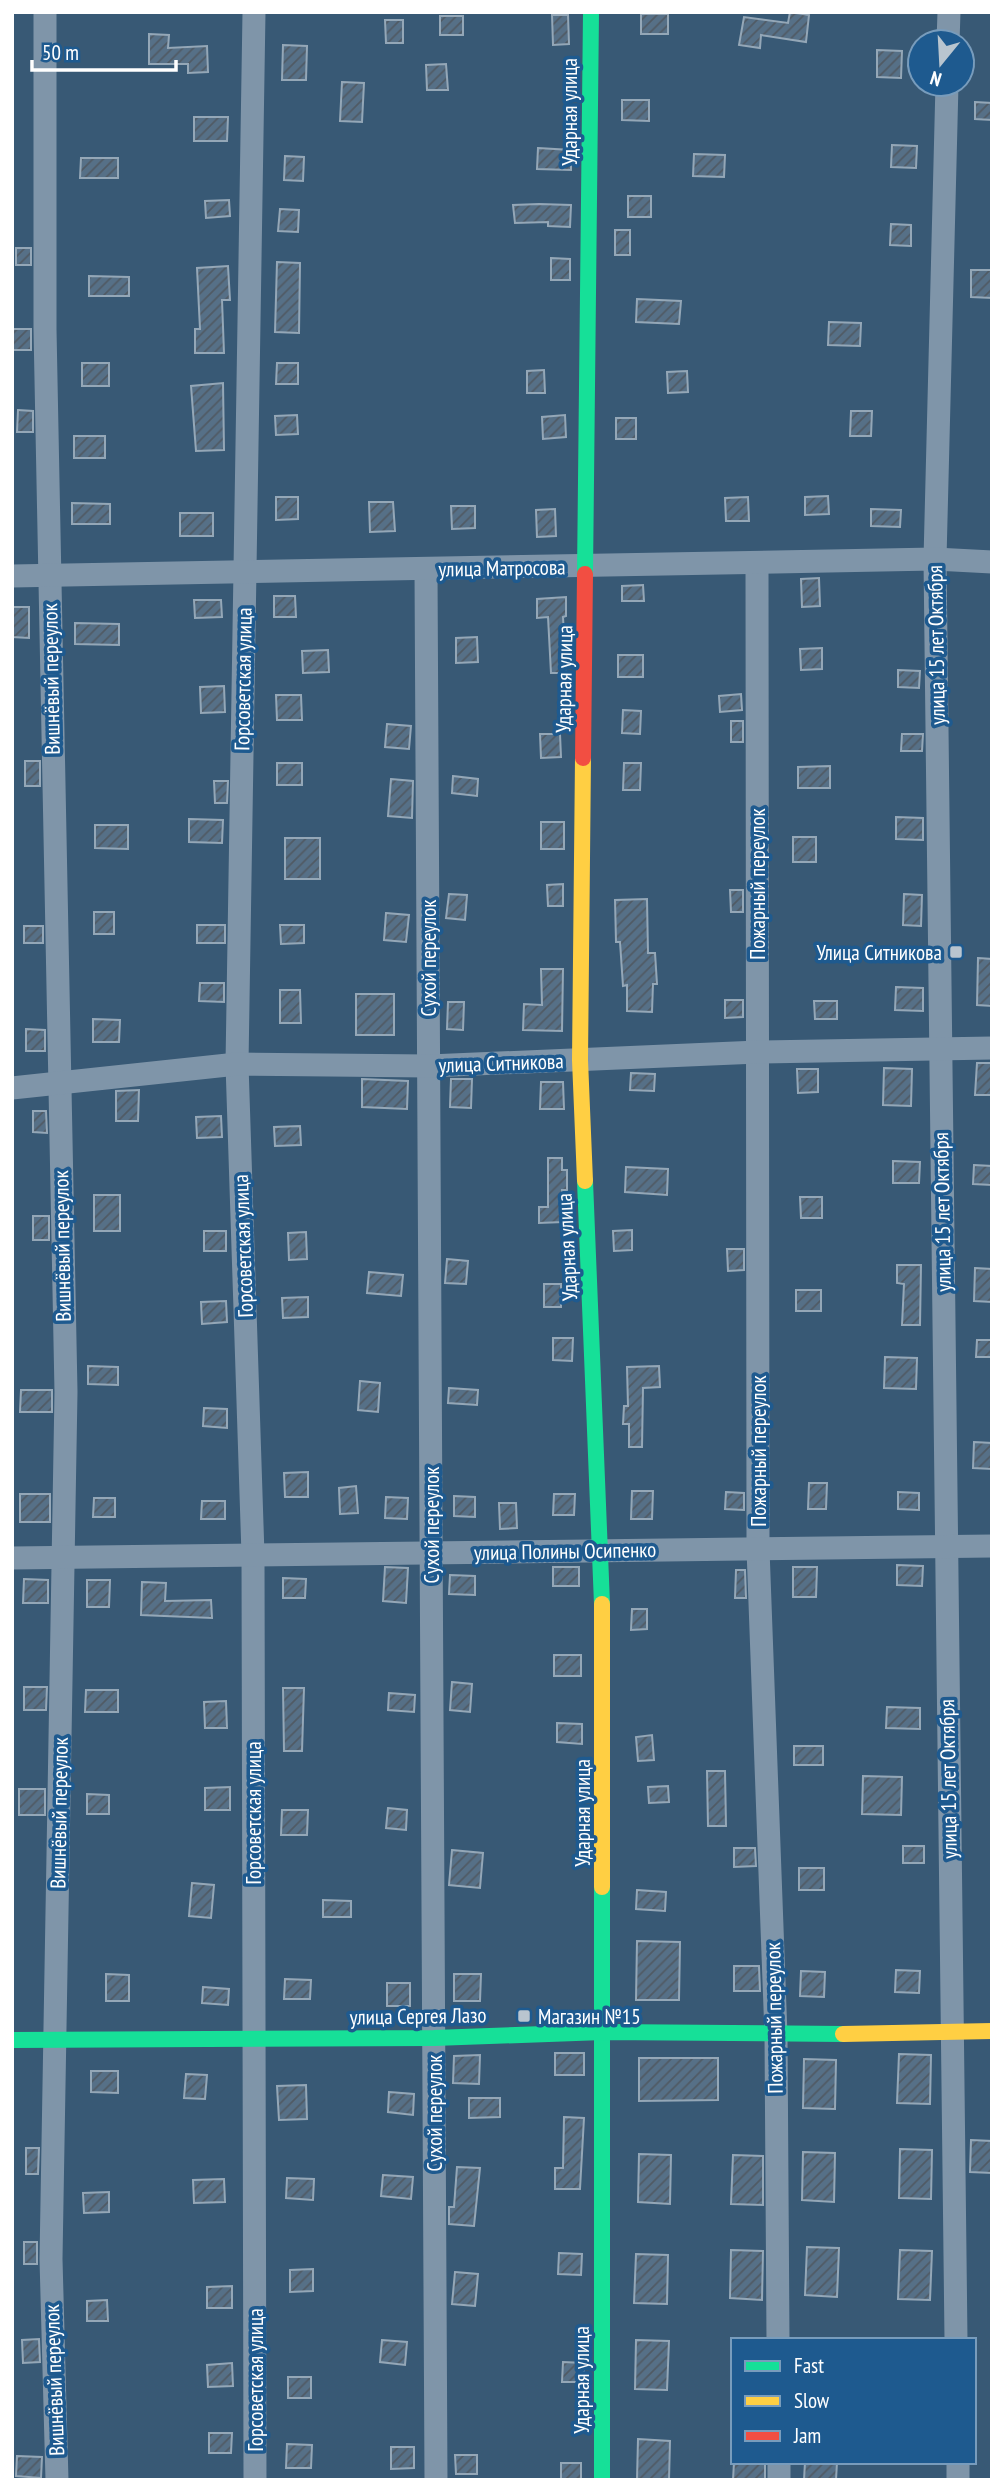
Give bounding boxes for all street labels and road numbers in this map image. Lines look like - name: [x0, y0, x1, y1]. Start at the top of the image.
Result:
- street label: Ударная улица: [556, 58, 583, 166]
- street label: улица Матросова: [438, 553, 566, 583]
- street label: улица 15 лет Октября: [921, 565, 951, 725]
- street label: Вишнёвый переулок: [36, 603, 66, 755]
- street label: Горсоветская улица: [228, 607, 258, 751]
- street label: Ударная улица: [550, 625, 578, 733]
- street label: Пожарный переулок: [744, 808, 771, 960]
- street label: Сухой переулок: [415, 900, 442, 1016]
- street label: улица Ситникова: [438, 1047, 564, 1079]
- street label: улица 15 лет Октября: [927, 1132, 957, 1292]
- street label: Вишнёвый переулок: [47, 1170, 77, 1322]
- street label: Горсоветская улица: [227, 1174, 259, 1318]
- street label: Ударная улица: [551, 1193, 583, 1301]
- street label: Пожарный переулок: [745, 1375, 772, 1527]
- street label: Сухой переулок: [418, 1467, 445, 1583]
- street label: улица Полины Осипенко: [474, 1536, 656, 1566]
- street label: улица 15 лет Октября: [933, 1699, 963, 1859]
- street label: Вишнёвый переулок: [44, 1737, 74, 1889]
- street label: Горсоветская улица: [240, 1741, 267, 1885]
- street label: Ударная улица: [569, 1759, 596, 1867]
- street label: Пожарный переулок: [759, 1942, 789, 2094]
- street label: улица Сергея Лазо: [349, 2001, 487, 2031]
- street label: Сухой переулок: [421, 2055, 448, 2171]
- street label: Вишнёвый переулок: [38, 2304, 70, 2456]
- street label: Горсоветская улица: [242, 2308, 269, 2452]
- street label: Ударная улица: [568, 2326, 595, 2434]

